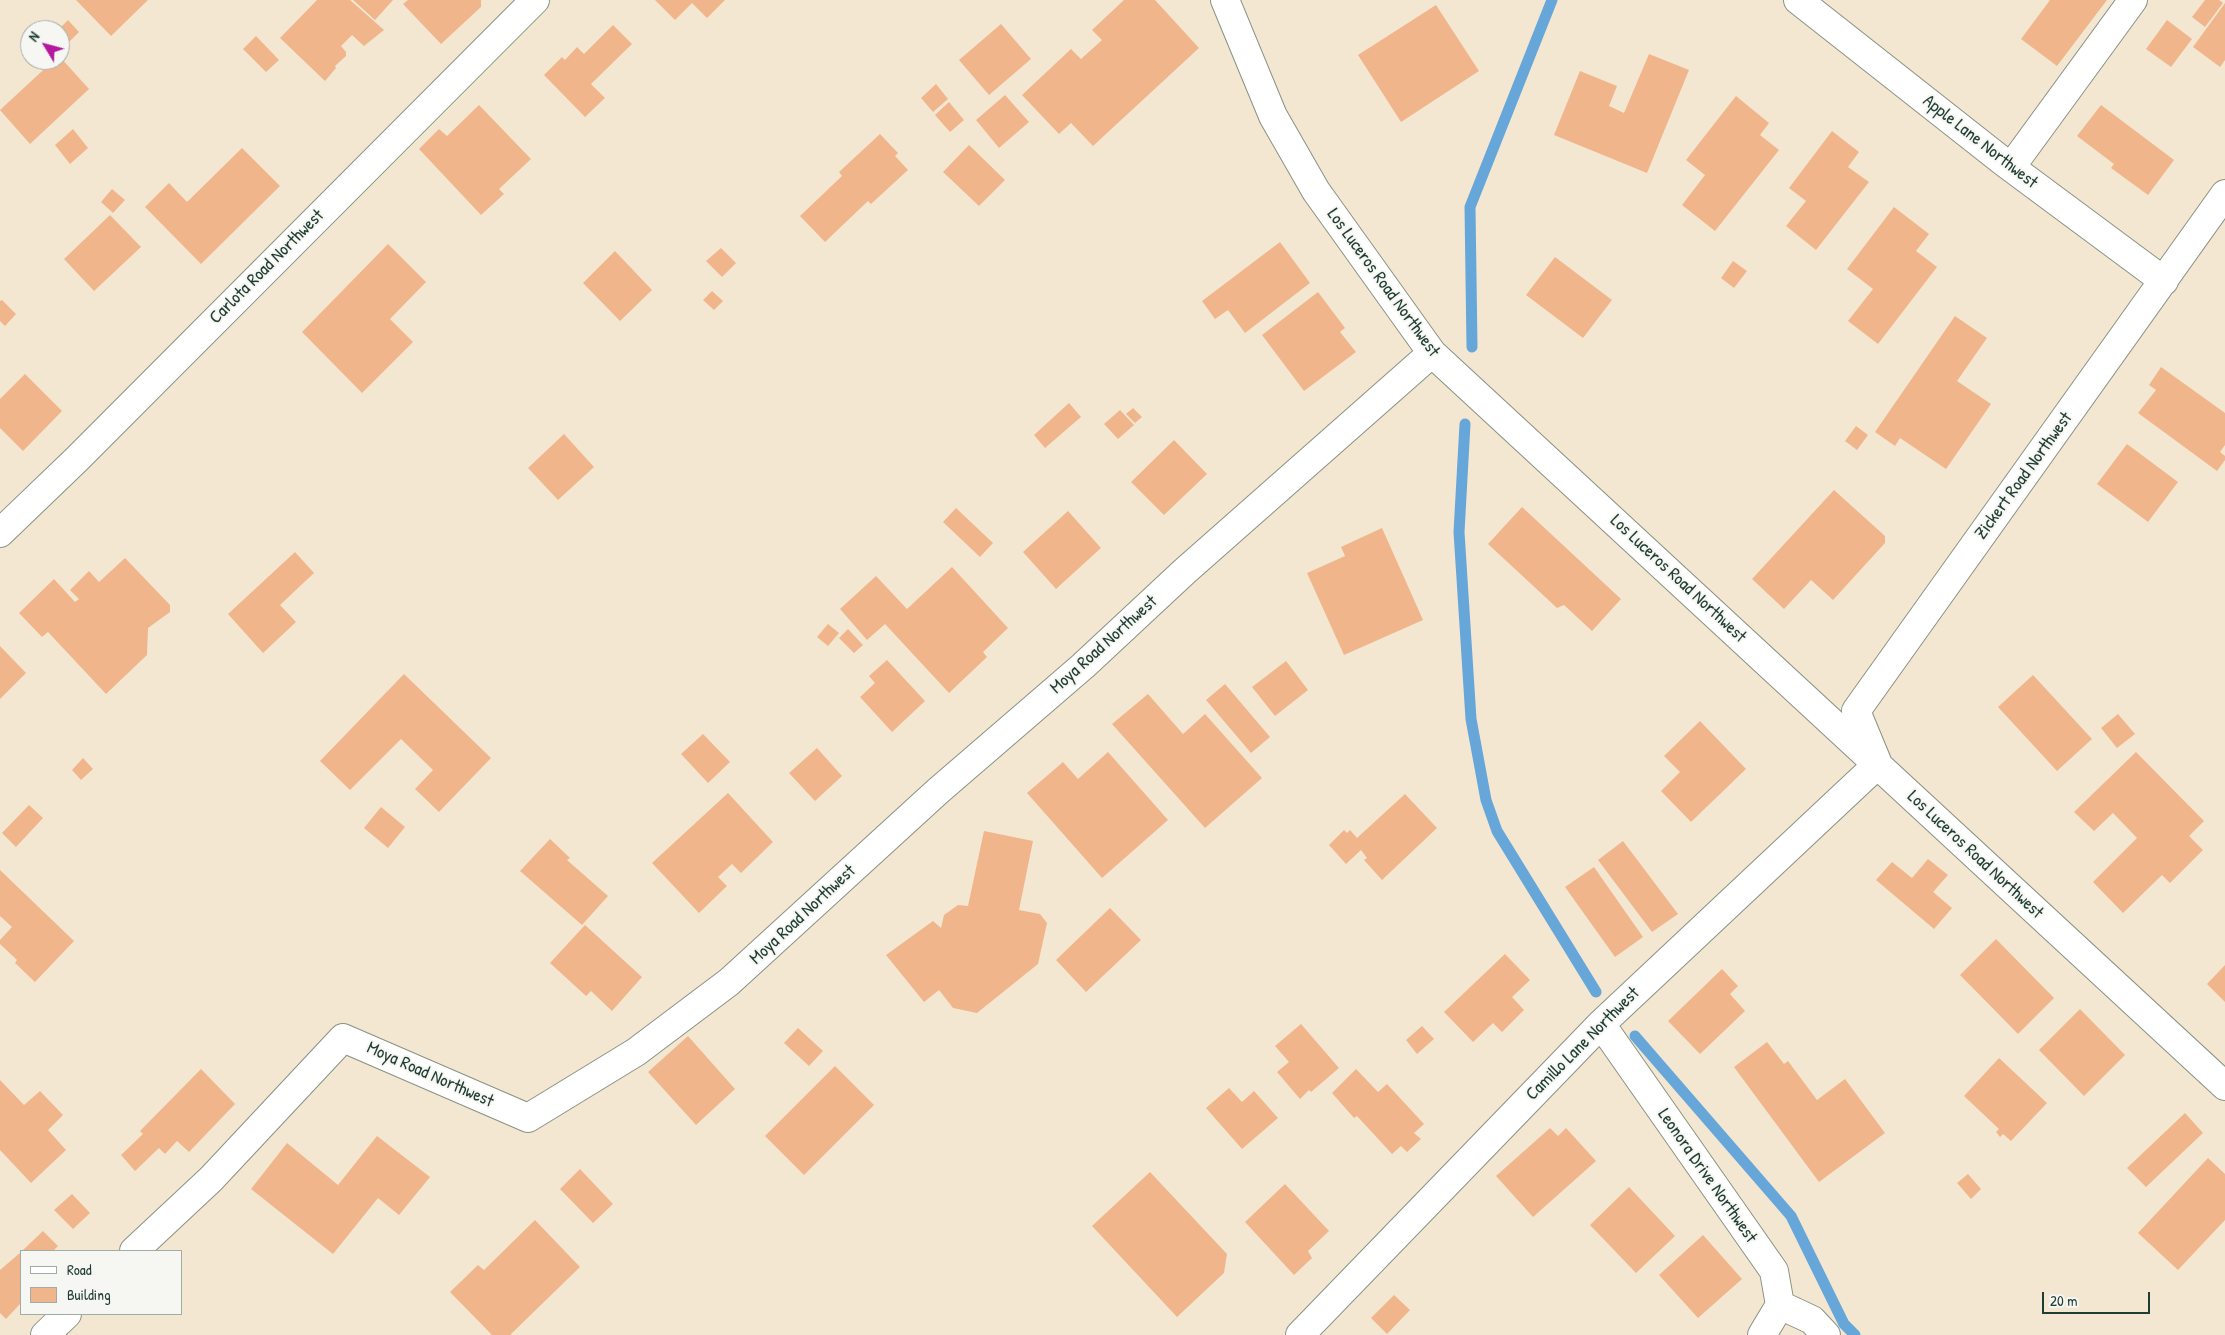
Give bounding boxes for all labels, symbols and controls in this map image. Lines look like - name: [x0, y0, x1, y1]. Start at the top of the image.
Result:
- north arrow: [20, 20, 70, 70]
- text: N: [24, 28, 43, 45]
- street label: Apple Lane Northwest: [1918, 91, 2042, 193]
- street label: Carlota Road Northwest: [205, 205, 329, 329]
- street label: Los Luceros Road Northwest: [1322, 205, 1444, 361]
- street label: Zickert Road Northwest: [1971, 408, 2077, 544]
- street label: Los Luceros Road Northwest: [1606, 510, 1750, 648]
- street label: Moya Road Northwest: [1046, 591, 1162, 699]
- street label: Los Luceros Road Northwest: [1903, 786, 2047, 924]
- street label: Moya Road Northwest: [746, 861, 860, 969]
- street label: Camillo Lane Northwest: [1522, 983, 1644, 1105]
- street label: Moya Road Northwest: [363, 1037, 497, 1113]
- street label: Leonora Drive Northwest: [1653, 1105, 1761, 1247]
- legend: [20, 1250, 182, 1315]
- text: Road: [67, 1259, 92, 1280]
- scale bar: [2045, 1282, 2152, 1314]
- text: Building: [67, 1284, 111, 1305]
- text: 20 m: [2050, 1290, 2077, 1311]

